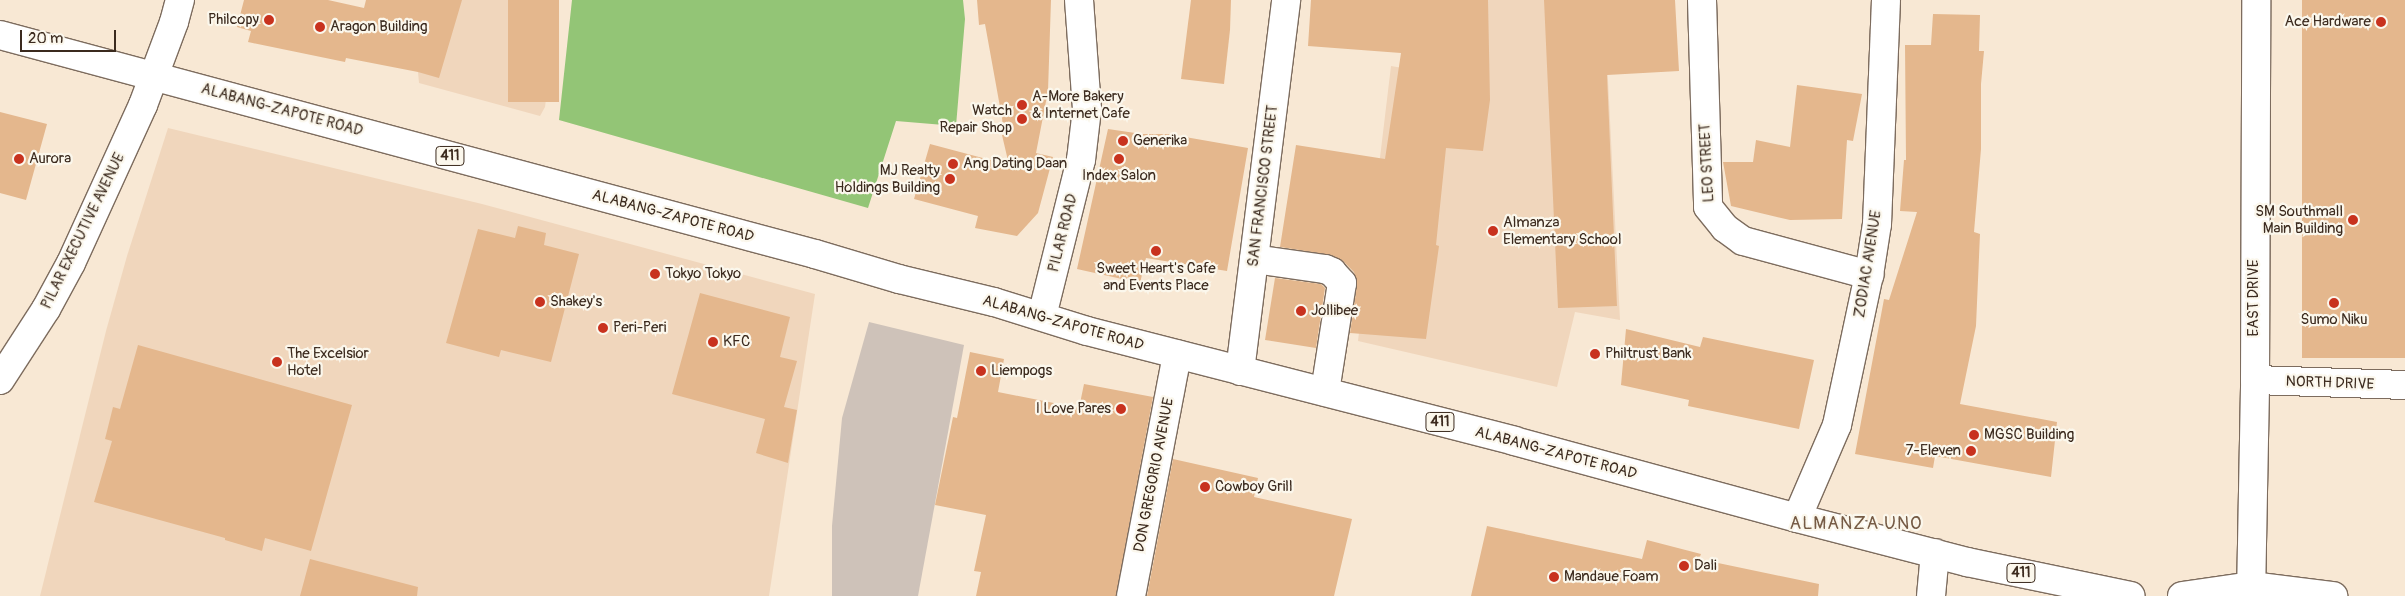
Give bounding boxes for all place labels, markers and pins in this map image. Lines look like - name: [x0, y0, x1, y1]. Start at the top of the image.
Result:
- place label: Philcopy: [208, 11, 259, 29]
- place label: Ace Hardware: [2285, 13, 2371, 31]
- marker: Philcopy: [263, 14, 275, 26]
- marker: Ace Hardware: [2375, 16, 2387, 28]
- place label: Aragon Building: [330, 18, 427, 36]
- marker: Aragon Building: [314, 21, 326, 33]
- place label: A-More Bakery & Internet Cafe: [1032, 87, 1130, 122]
- marker: A-More Bakery & Internet Cafe: [1016, 99, 1028, 111]
- place label: Watch Repair Shop: [940, 101, 1012, 136]
- marker: Watch Repair Shop: [1016, 113, 1028, 125]
- place label: Generika: [1133, 132, 1187, 150]
- marker: Generika: [1117, 135, 1129, 147]
- place label: Aurora: [29, 150, 71, 168]
- marker: Aurora: [13, 153, 25, 165]
- marker: Index Salon: [1113, 153, 1125, 165]
- place label: Ang Dating Daan: [963, 155, 1067, 173]
- marker: Ang Dating Daan: [947, 158, 959, 170]
- place label: MJ Realty Holdings Building: [835, 161, 940, 196]
- place label: Index Salon: [1082, 167, 1156, 185]
- marker: MJ Realty Holdings Building: [944, 173, 956, 185]
- place label: SM Southmall Main Building: [2255, 202, 2343, 237]
- place label: Almanza Elementary School: [1503, 213, 1621, 248]
- marker: SM Southmall Main Building: [2347, 214, 2359, 226]
- marker: Almanza Elementary School: [1487, 225, 1499, 237]
- marker: Sweet Heart's Cafe and Events Place: [1150, 245, 1162, 257]
- place label: Sweet Heart's Cafe and Events Place: [1096, 259, 1216, 294]
- place label: Tokyo Tokyo: [665, 265, 741, 283]
- marker: Tokyo Tokyo: [649, 268, 661, 280]
- place label: Shakey's: [550, 293, 602, 311]
- marker: Shakey's: [534, 296, 546, 308]
- marker: Sumo Niku: [2328, 297, 2340, 309]
- place label: Jollibee: [1311, 302, 1358, 320]
- marker: Jollibee: [1295, 305, 1307, 317]
- place label: Sumo Niku: [2300, 311, 2368, 329]
- place label: Peri-Peri: [613, 319, 666, 337]
- marker: Peri-Peri: [597, 322, 609, 334]
- place label: KFC: [723, 333, 750, 351]
- marker: KFC: [707, 336, 719, 348]
- place label: The Excelsior Hotel: [287, 344, 369, 379]
- place label: Philtrust Bank: [1605, 345, 1691, 363]
- marker: Philtrust Bank: [1589, 348, 1601, 360]
- marker: The Excelsior Hotel: [271, 356, 283, 368]
- place label: Liempogs: [991, 362, 1052, 380]
- marker: Liempogs: [975, 365, 987, 377]
- place label: I Love Pares: [1036, 400, 1111, 418]
- marker: I Love Pares: [1115, 403, 1127, 415]
- place label: MGSC Building: [1984, 426, 2074, 444]
- marker: MGSC Building: [1968, 429, 1980, 441]
- place label: 7-Eleven: [1906, 442, 1961, 460]
- marker: 7-Eleven: [1965, 445, 1977, 457]
- place label: Cowboy Grill: [1215, 478, 1292, 496]
- marker: Cowboy Grill: [1199, 481, 1211, 493]
- place label: Dali: [1694, 557, 1717, 575]
- marker: Dali: [1678, 560, 1690, 572]
- place label: Mandaue Foam: [1564, 568, 1659, 586]
- marker: Mandaue Foam: [1548, 571, 1560, 583]

